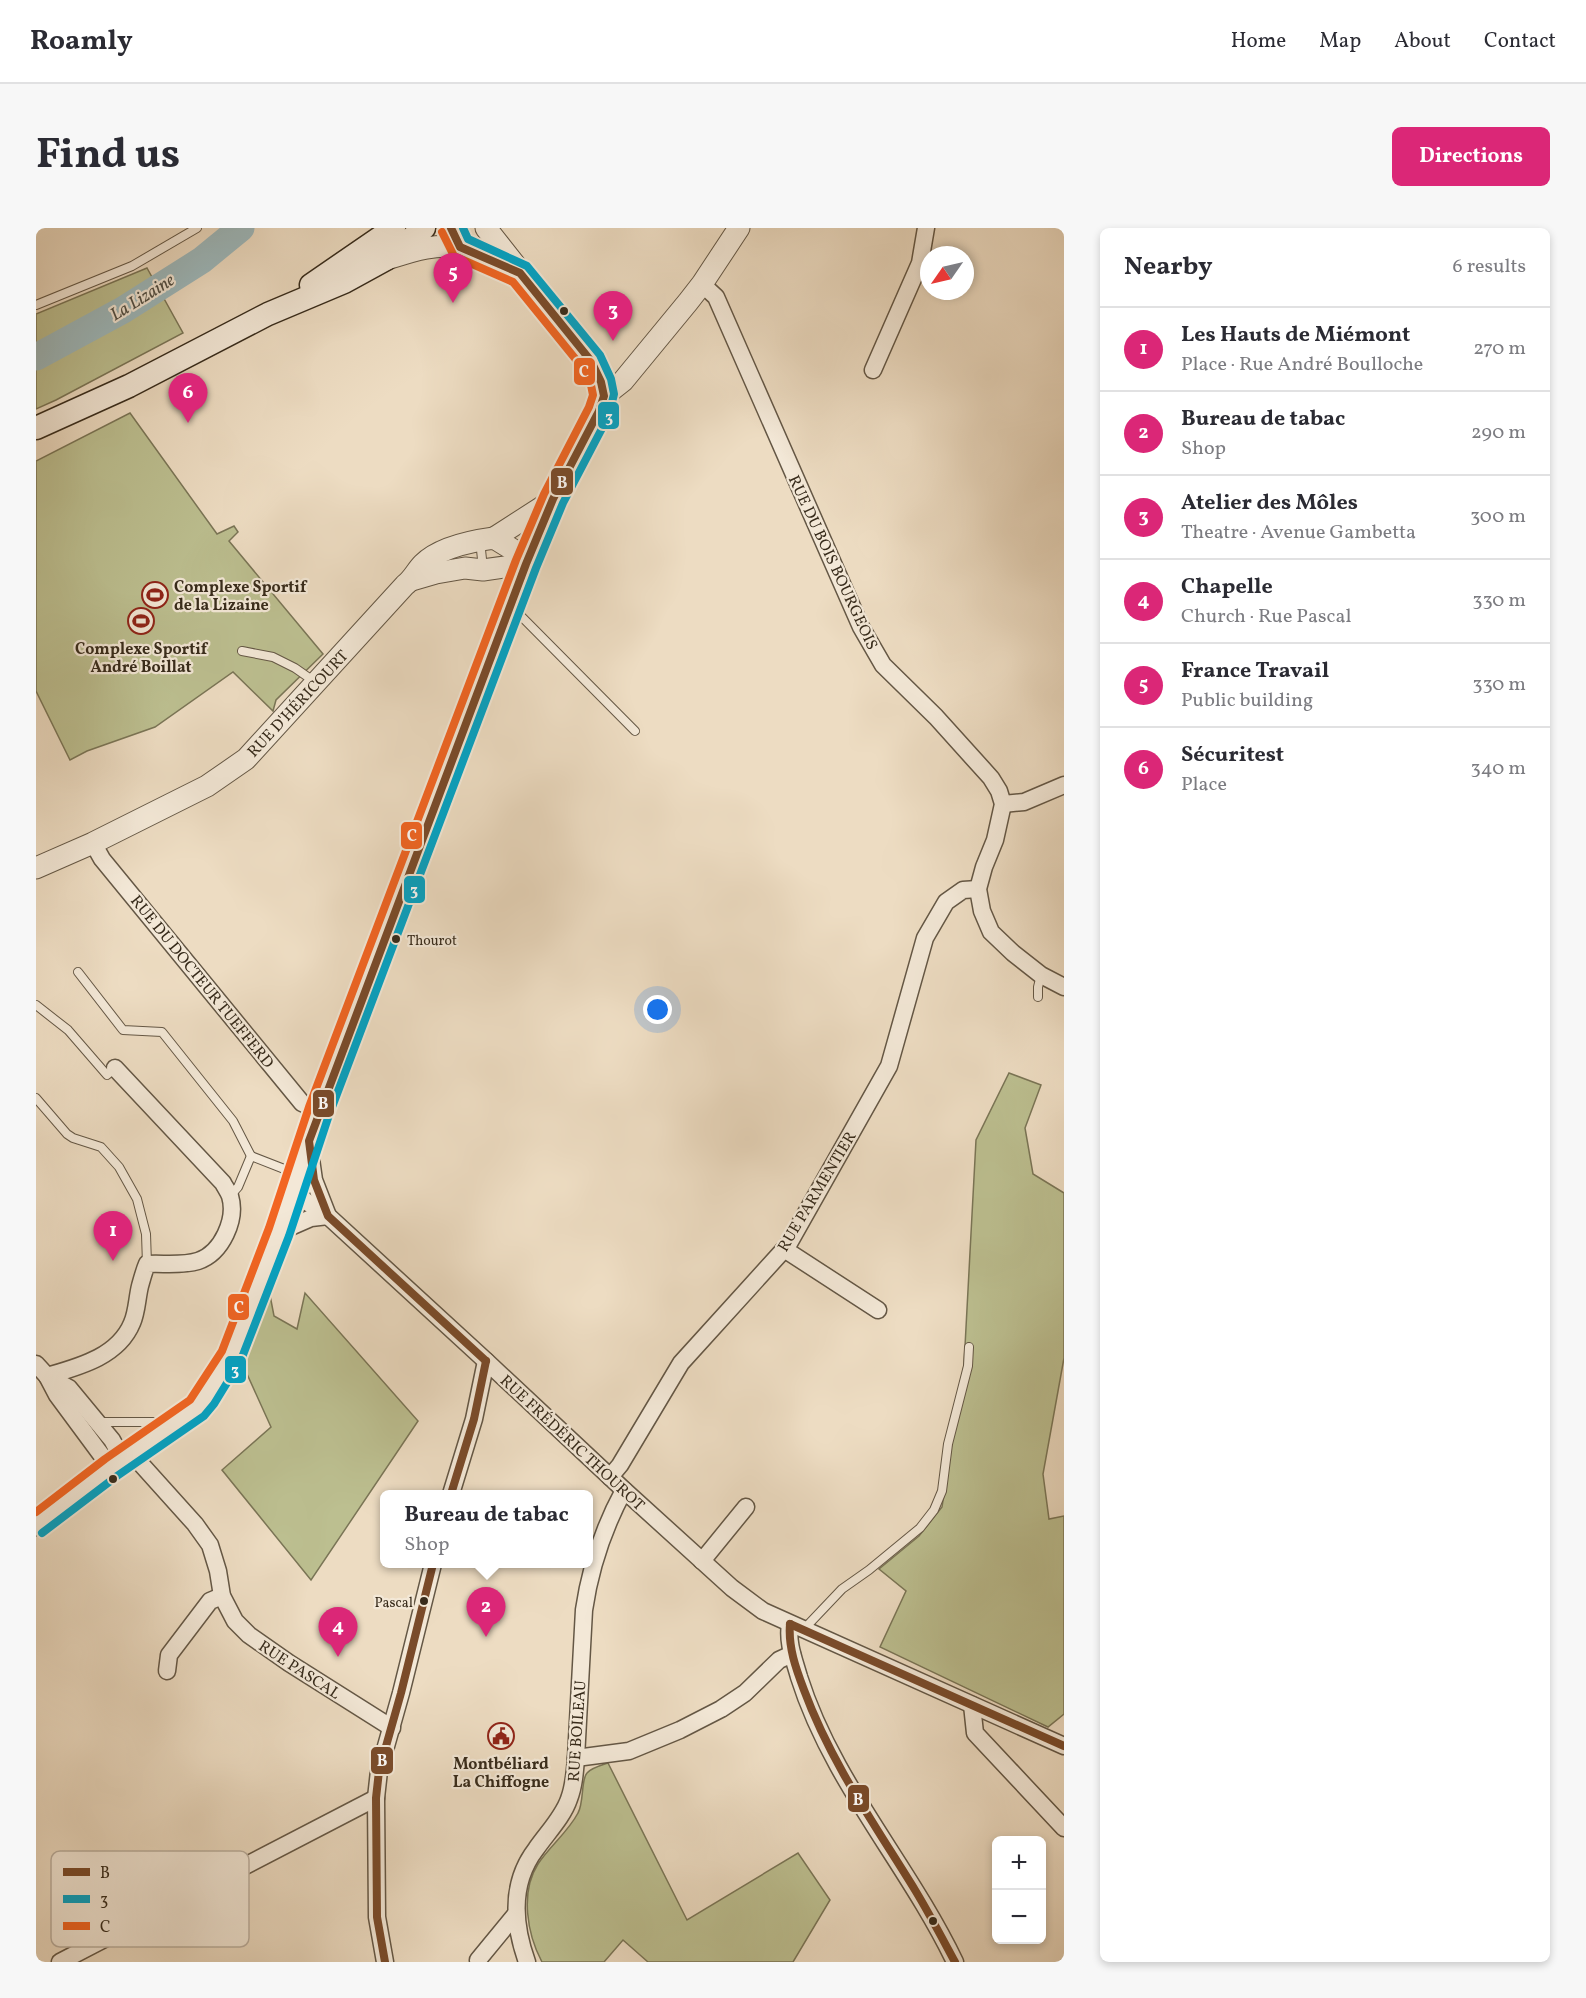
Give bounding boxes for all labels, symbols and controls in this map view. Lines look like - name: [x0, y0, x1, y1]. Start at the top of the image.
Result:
- text: Roamly: [30, 22, 133, 61]
- text: Home: [1231, 27, 1286, 56]
- text: Map: [1319, 27, 1361, 56]
- text: About: [1394, 27, 1451, 56]
- text: Contact: [1484, 27, 1556, 56]
- text: Find us: [36, 127, 180, 186]
- button: Directions: [1392, 127, 1550, 186]
- north arrow: [920, 246, 974, 300]
- text: Nearby: [1124, 249, 1213, 285]
- text: 6 results: [1453, 253, 1526, 281]
- pin: 5: [434, 254, 472, 303]
- water label: La Lizaine: [106, 268, 180, 328]
- pin: 3: [594, 291, 632, 341]
- unlabelled marker: [558, 305, 570, 317]
- text: Les Hauts de Miémont: [1181, 320, 1410, 351]
- text: 1: [1139, 335, 1148, 363]
- text: 270 m: [1473, 335, 1526, 363]
- text: Place · Rue André Boulloche: [1181, 351, 1423, 379]
- line badge: C: [573, 357, 596, 386]
- text: C: [579, 362, 589, 384]
- pin: 6: [168, 374, 208, 423]
- line badge: 3: [597, 401, 620, 430]
- text: Bureau de tabac: [1181, 404, 1345, 435]
- text: 3: [605, 407, 613, 429]
- text: 2: [1138, 419, 1149, 447]
- text: 290 m: [1471, 419, 1526, 447]
- text: Shop: [1181, 435, 1226, 463]
- line badge: B: [550, 467, 574, 496]
- street label: RUE DU BOIS BOURGEOIS: [782, 472, 882, 654]
- text: B: [557, 473, 568, 495]
- text: Atelier des Môles: [1181, 488, 1358, 519]
- text: 3: [1138, 503, 1149, 531]
- text: 300 m: [1470, 503, 1526, 531]
- text: Theatre · Avenue Gambetta: [1181, 519, 1416, 547]
- text: Chapelle: [1181, 572, 1273, 603]
- place label: Complexe Sportif de la Lizaine: [174, 577, 308, 617]
- sports icon: Complexe Sportif de la Lizaine: [140, 580, 170, 610]
- text: 4: [1137, 587, 1150, 615]
- text: 330 m: [1472, 587, 1526, 615]
- text: Church · Rue Pascal: [1181, 603, 1351, 631]
- sports icon: Complexe Sportif André Boillat: [126, 606, 156, 636]
- place label: Complexe Sportif André Boillat: [75, 639, 209, 679]
- street label: RUE D'HÉRICOURT: [243, 646, 354, 763]
- text: France Travail: [1181, 656, 1329, 687]
- text: 5: [1139, 671, 1148, 699]
- text: 330 m: [1472, 671, 1526, 699]
- text: Public building: [1181, 687, 1313, 715]
- text: Sécuritest: [1181, 740, 1284, 771]
- text: 6: [1138, 755, 1149, 783]
- text: 340 m: [1470, 755, 1526, 783]
- text: Place: [1181, 771, 1227, 799]
- line badge: C: [400, 821, 423, 850]
- text: C: [407, 826, 417, 848]
- line badge: 3: [403, 875, 426, 904]
- text: 3: [410, 880, 418, 902]
- street label: RUE DU DOCTEUR TUEFFERD: [125, 891, 278, 1074]
- place label: Thourot: [407, 932, 457, 951]
- marker: Thourot: [390, 933, 402, 945]
- your location: [643, 995, 672, 1024]
- line badge: B: [312, 1089, 335, 1118]
- text: B: [318, 1094, 329, 1116]
- street label: RUE PARMENTIER: [773, 1128, 862, 1256]
- pin: 1: [94, 1212, 133, 1261]
- line badge: C: [227, 1293, 250, 1321]
- text: C: [234, 1298, 244, 1320]
- line badge: 3: [224, 1355, 247, 1384]
- text: 3: [231, 1360, 239, 1382]
- street label: RUE FRÉDÉRIC THOUROT: [494, 1370, 649, 1516]
- unlabelled marker: [107, 1473, 119, 1485]
- popup: [380, 1490, 593, 1568]
- text: Bureau de tabac: [404, 1500, 569, 1531]
- text: Shop: [404, 1531, 449, 1559]
- pin: 2: [466, 1588, 506, 1637]
- place label: Pascal: [374, 1594, 413, 1613]
- marker: Pascal: [418, 1595, 430, 1607]
- pin: 4: [318, 1608, 358, 1657]
- street label: RUE PASCAL: [254, 1636, 344, 1705]
- street label: RUE BOILEAU: [563, 1679, 593, 1783]
- public building icon: Montbéliard La Chiffogne: [486, 1721, 516, 1751]
- line badge: B: [370, 1746, 394, 1775]
- text: B: [377, 1751, 388, 1773]
- place label: Montbéliard La Chiffogne: [453, 1754, 549, 1794]
- line badge: B: [847, 1784, 870, 1813]
- text: B: [853, 1790, 864, 1812]
- map controls: [992, 1836, 1046, 1944]
- button: +: [992, 1836, 1046, 1890]
- legend: [51, 1851, 249, 1947]
- text: B: [100, 1863, 110, 1885]
- text: 3: [100, 1890, 108, 1912]
- button: −: [992, 1890, 1046, 1944]
- unlabelled marker: [927, 1915, 939, 1927]
- text: C: [100, 1917, 110, 1939]

